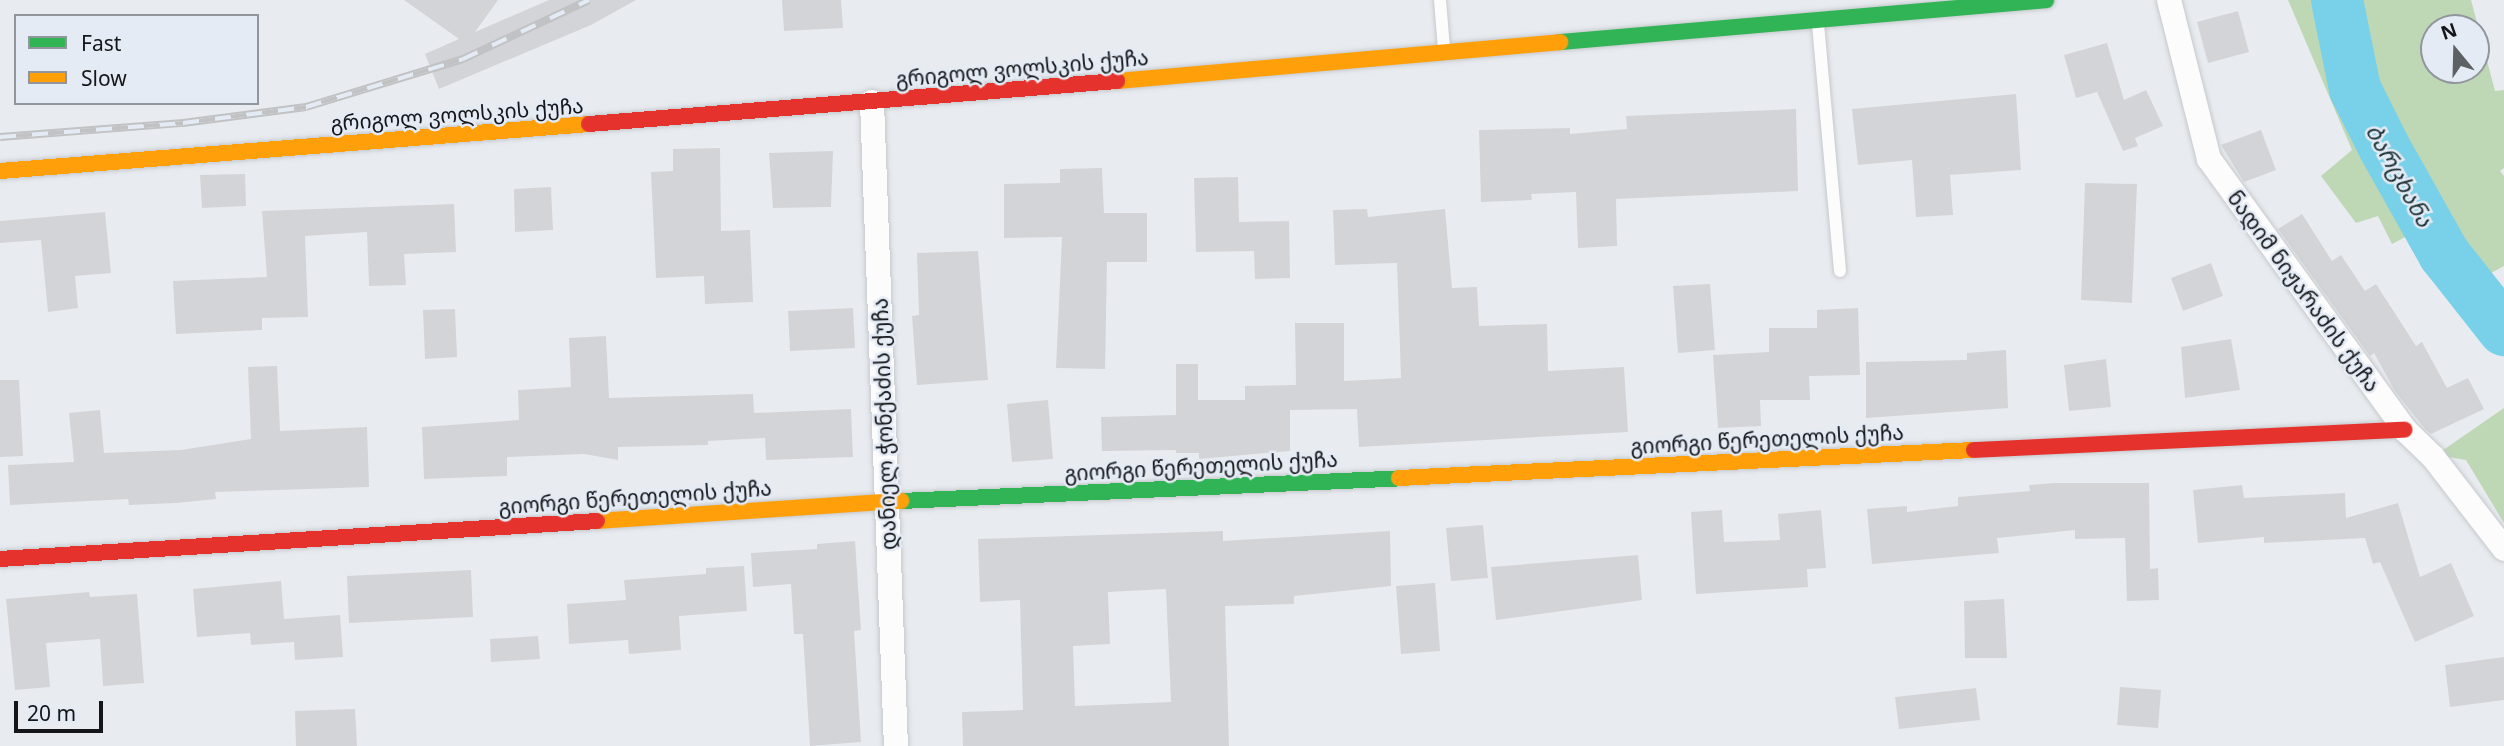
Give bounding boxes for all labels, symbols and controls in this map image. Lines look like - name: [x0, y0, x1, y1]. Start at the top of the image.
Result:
- legend: [14, 14, 259, 105]
- north arrow: [2420, 14, 2490, 84]
- text: N: [2437, 16, 2460, 46]
- text: Fast: [81, 29, 121, 57]
- street label: გრიგოლ ვოლსკის ქუჩა: [895, 44, 1149, 92]
- text: Slow: [81, 64, 127, 92]
- street label: გრიგოლ ვოლსკის ქუჩა: [330, 93, 584, 135]
- water label: ბარცხანა: [2361, 119, 2439, 231]
- street label: ნადიმ ნიჟარაძის ქუჩა: [2223, 185, 2385, 397]
- street label: დანიელ ჭონქაძის ქუჩა: [867, 297, 901, 551]
- street label: გიორგი წერეთელის ქუჩა: [1630, 419, 1904, 459]
- street label: გიორგი წერეთელის ქუჩა: [1064, 446, 1338, 486]
- street label: გიორგი წერეთელის ქუჩა: [498, 475, 772, 519]
- scale bar: [18, 686, 107, 730]
- text: 20 m: [27, 699, 76, 727]

